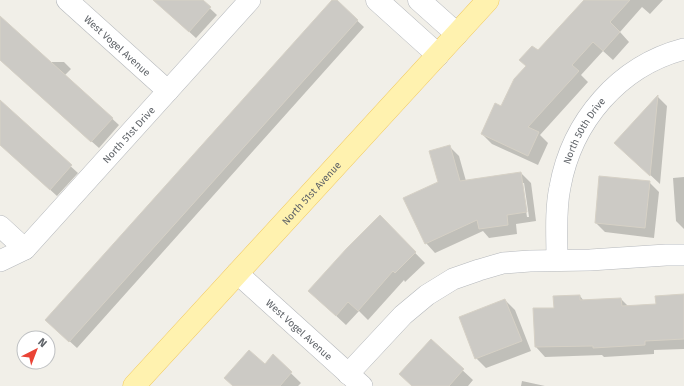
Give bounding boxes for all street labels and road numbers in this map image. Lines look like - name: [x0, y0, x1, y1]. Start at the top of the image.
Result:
- street label: West Vogel Avenue: [81, 13, 152, 79]
- street label: North 50th Drive: [561, 95, 608, 166]
- street label: North 51st Drive: [101, 104, 158, 166]
- street label: North 51st Avenue: [280, 159, 344, 228]
- street label: West Vogel Avenue: [263, 297, 334, 363]

